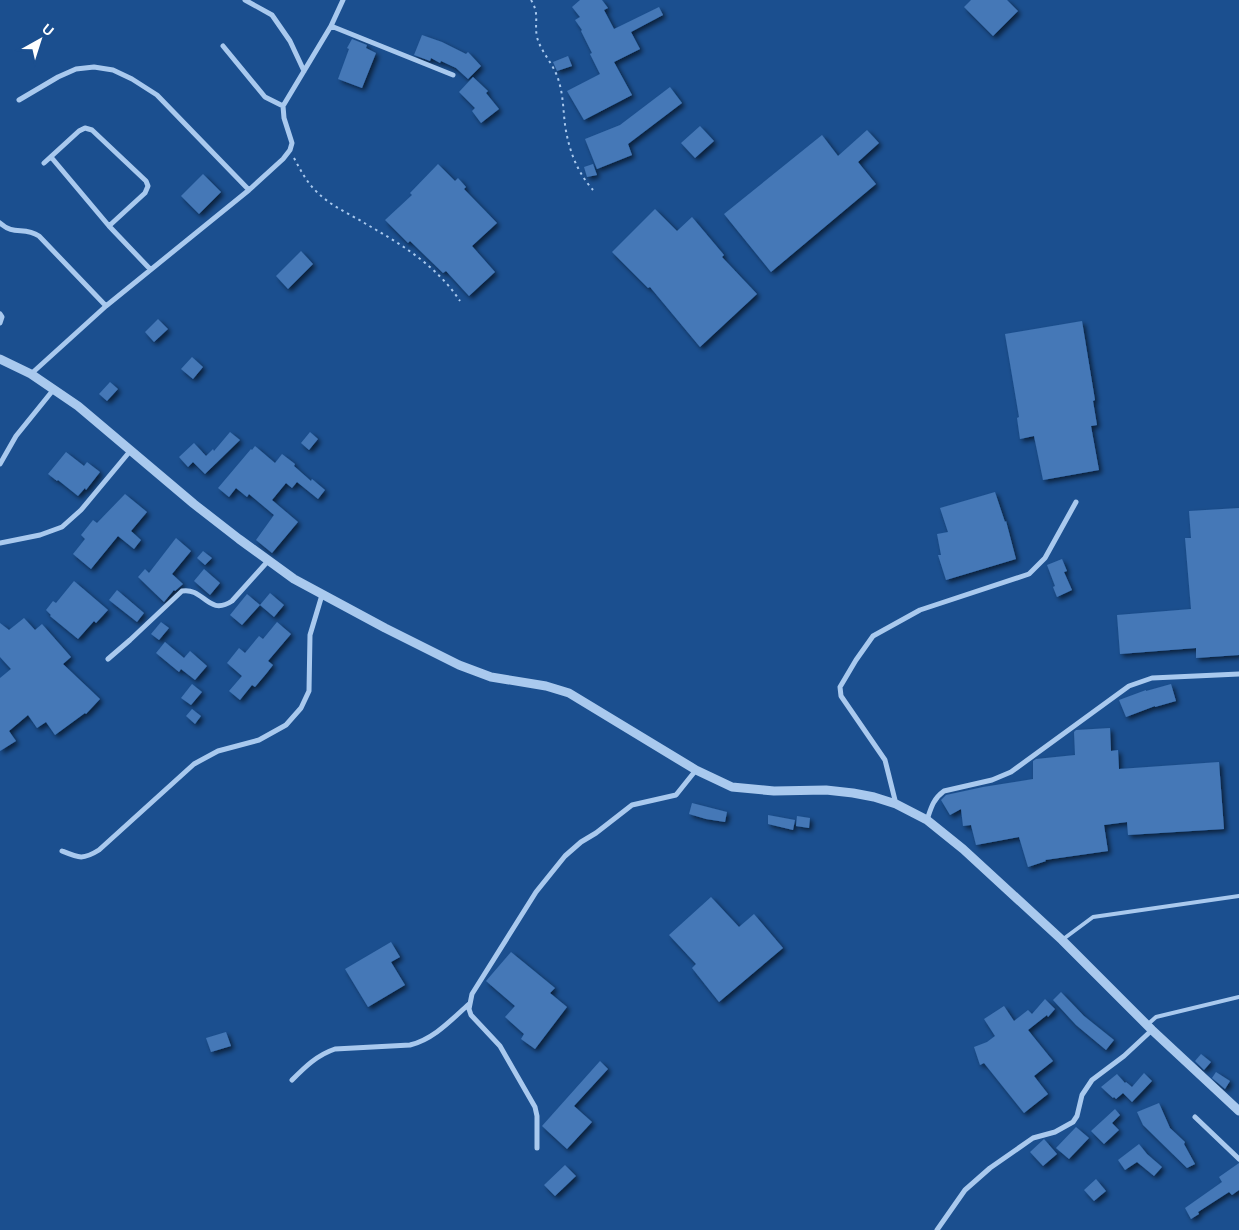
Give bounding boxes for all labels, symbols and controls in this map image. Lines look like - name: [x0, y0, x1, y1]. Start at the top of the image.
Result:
- north arrow: [15, 15, 65, 65]
- text: U: [39, 20, 57, 39]

